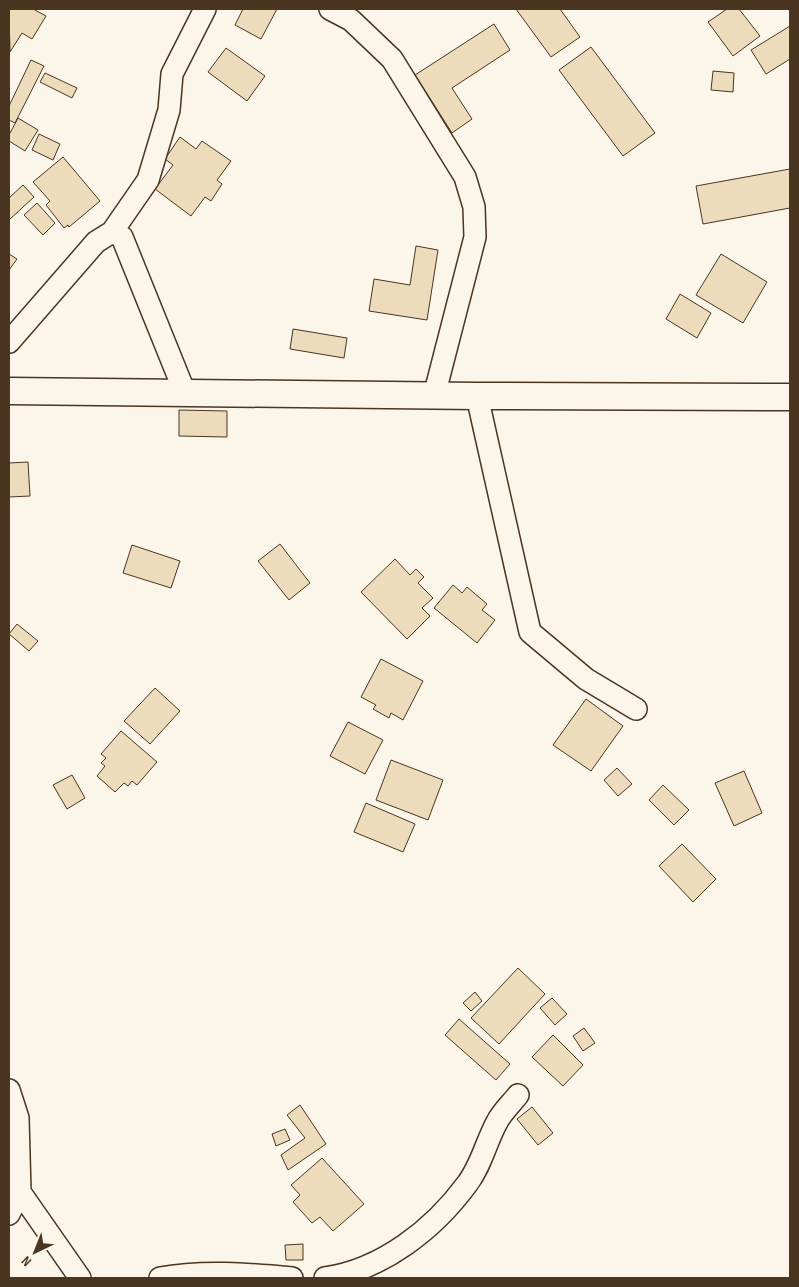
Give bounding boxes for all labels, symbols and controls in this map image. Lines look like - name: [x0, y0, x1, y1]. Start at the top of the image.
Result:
- north arrow: [10, 1227, 60, 1277]
- text: N: [18, 1252, 35, 1270]

